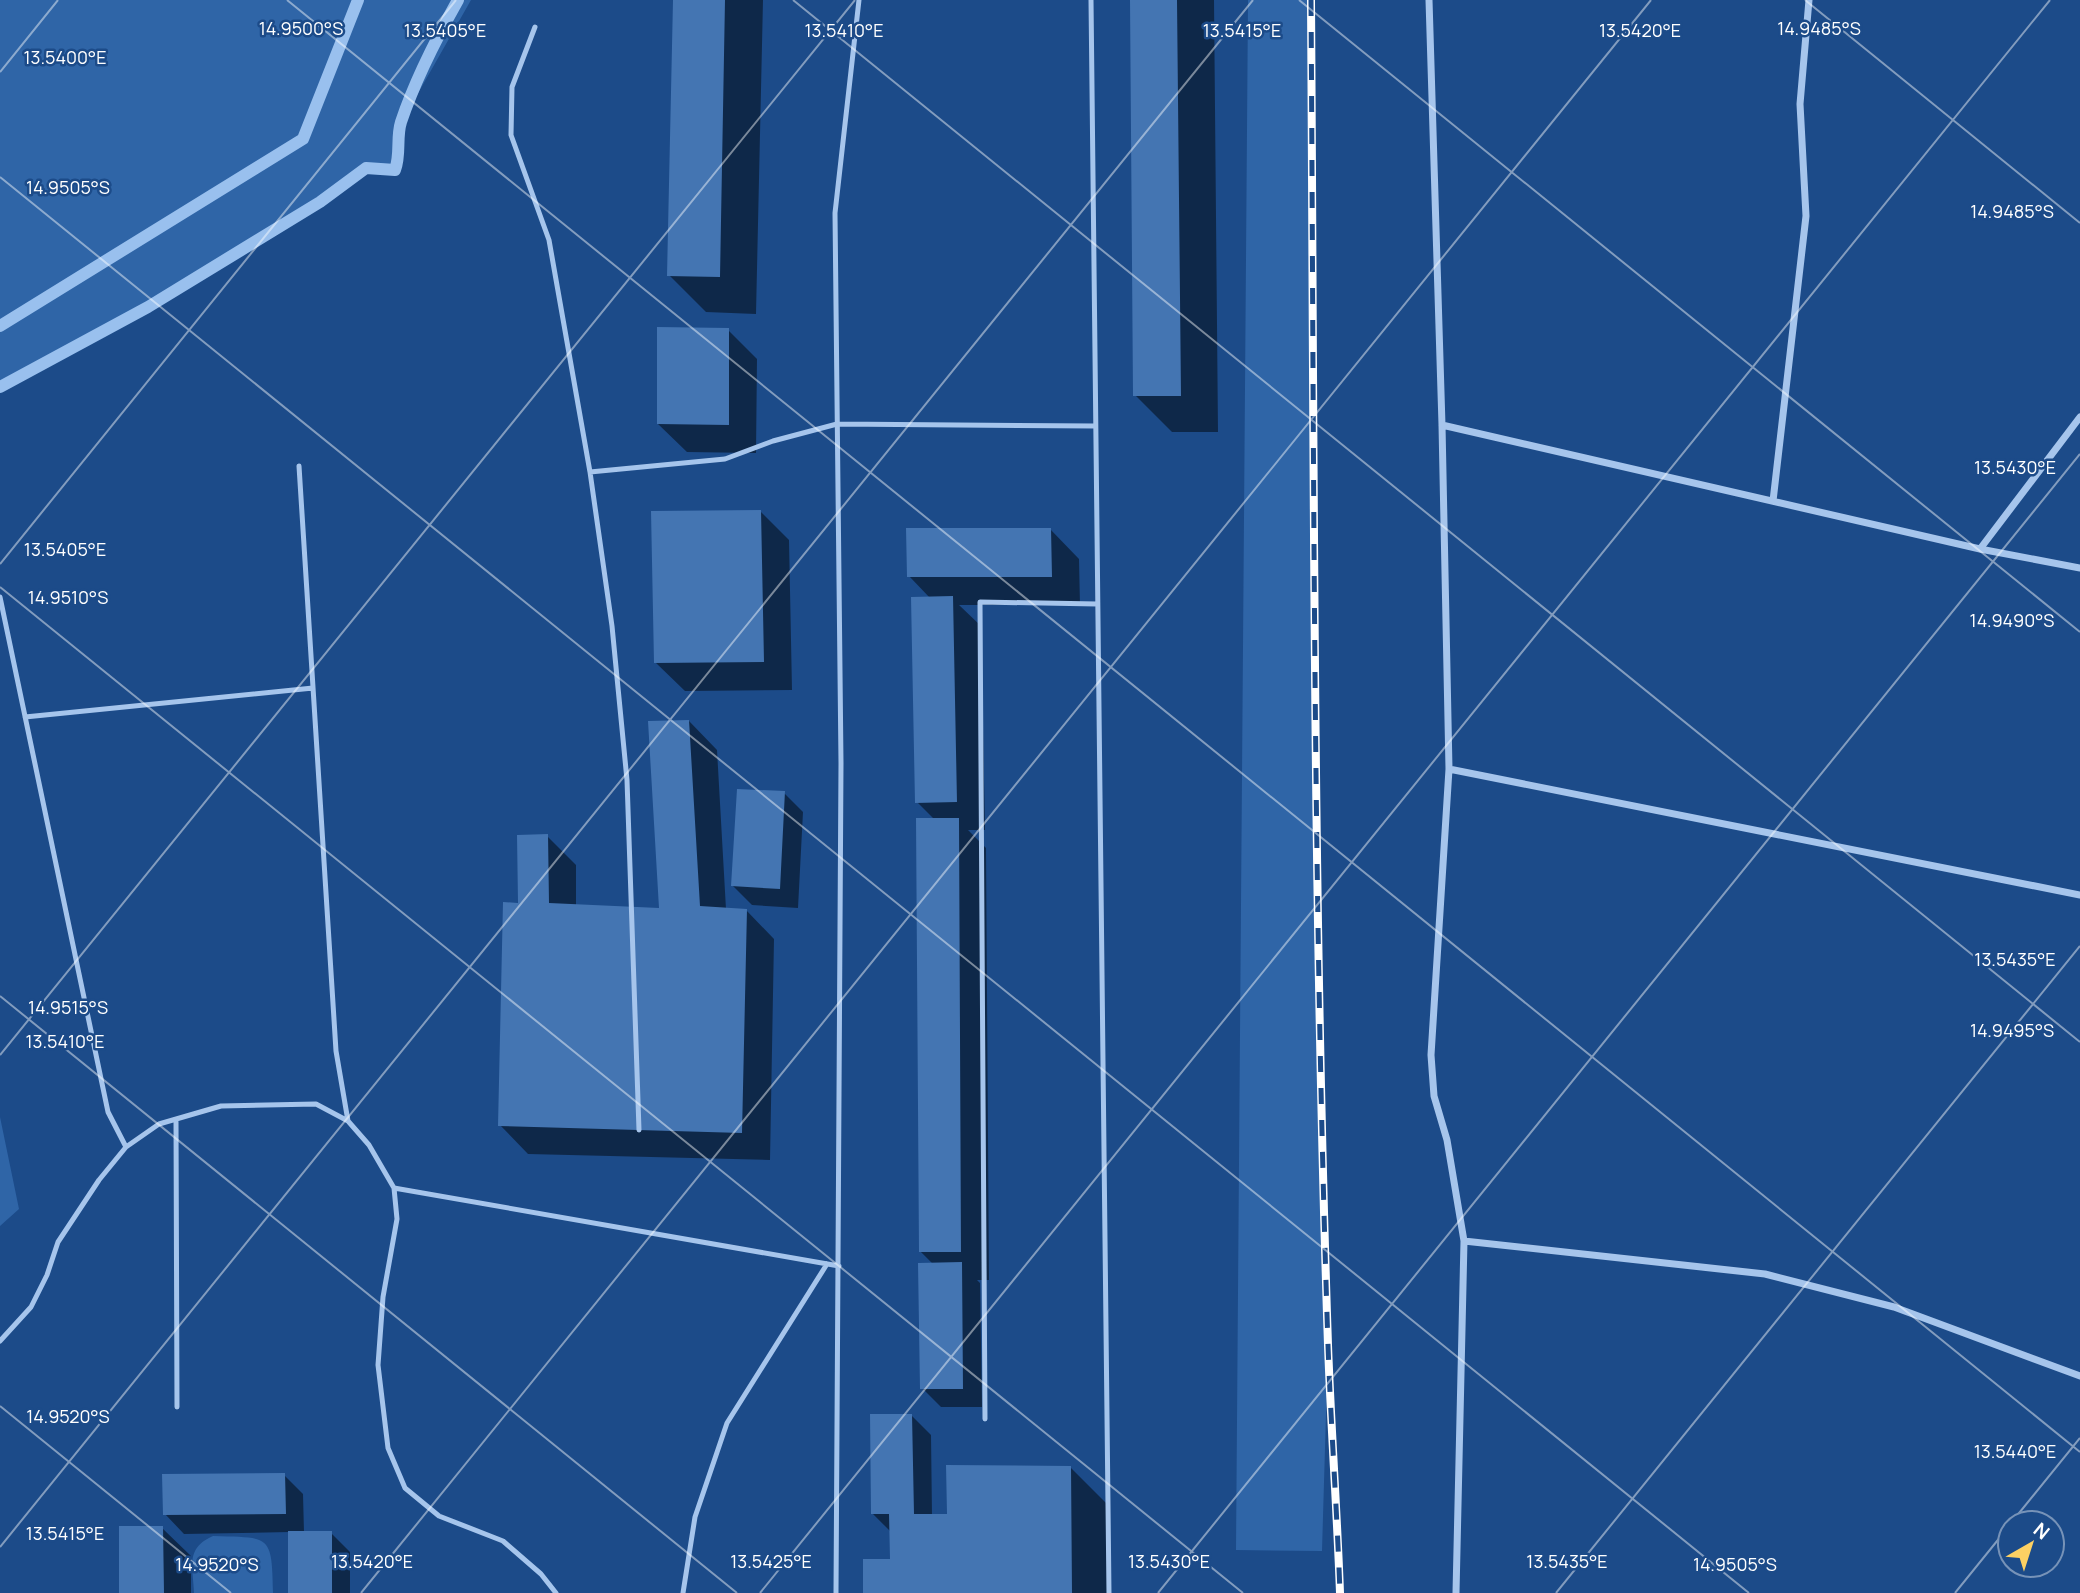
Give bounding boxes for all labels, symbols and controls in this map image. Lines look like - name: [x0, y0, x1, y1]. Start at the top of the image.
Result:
- text: 14.9500°S: [259, 16, 343, 40]
- text: 14.9485°S: [1777, 16, 1861, 40]
- text: 13.5405°E: [404, 18, 486, 42]
- text: 13.5410°E: [805, 18, 883, 42]
- text: 13.5415°E: [1203, 18, 1281, 42]
- text: 13.5420°E: [1599, 18, 1681, 42]
- text: 13.5400°E: [24, 45, 106, 69]
- text: 14.9505°S: [26, 175, 110, 199]
- text: 14.9485°S: [1970, 199, 2054, 223]
- text: 13.5430°E: [1974, 455, 2056, 479]
- text: 13.5405°E: [24, 537, 106, 561]
- text: 14.9510°S: [28, 585, 108, 609]
- text: 14.9490°S: [1970, 608, 2054, 632]
- text: 13.5435°E: [1974, 947, 2056, 971]
- text: 14.9515°S: [28, 995, 108, 1019]
- text: 14.9495°S: [1970, 1018, 2054, 1042]
- text: 13.5410°E: [26, 1029, 104, 1053]
- text: 14.9520°S: [26, 1404, 110, 1428]
- text: 13.5440°E: [1974, 1439, 2056, 1463]
- north arrow: [1996, 1509, 2066, 1579]
- text: N: [2028, 1516, 2055, 1545]
- text: 13.5415°E: [26, 1521, 104, 1545]
- text: 13.5420°E: [331, 1549, 413, 1573]
- text: 13.5425°E: [730, 1549, 812, 1573]
- text: 13.5430°E: [1128, 1549, 1210, 1573]
- text: 13.5435°E: [1526, 1549, 1608, 1573]
- text: 14.9520°S: [175, 1552, 259, 1576]
- text: 14.9505°S: [1693, 1552, 1777, 1576]

